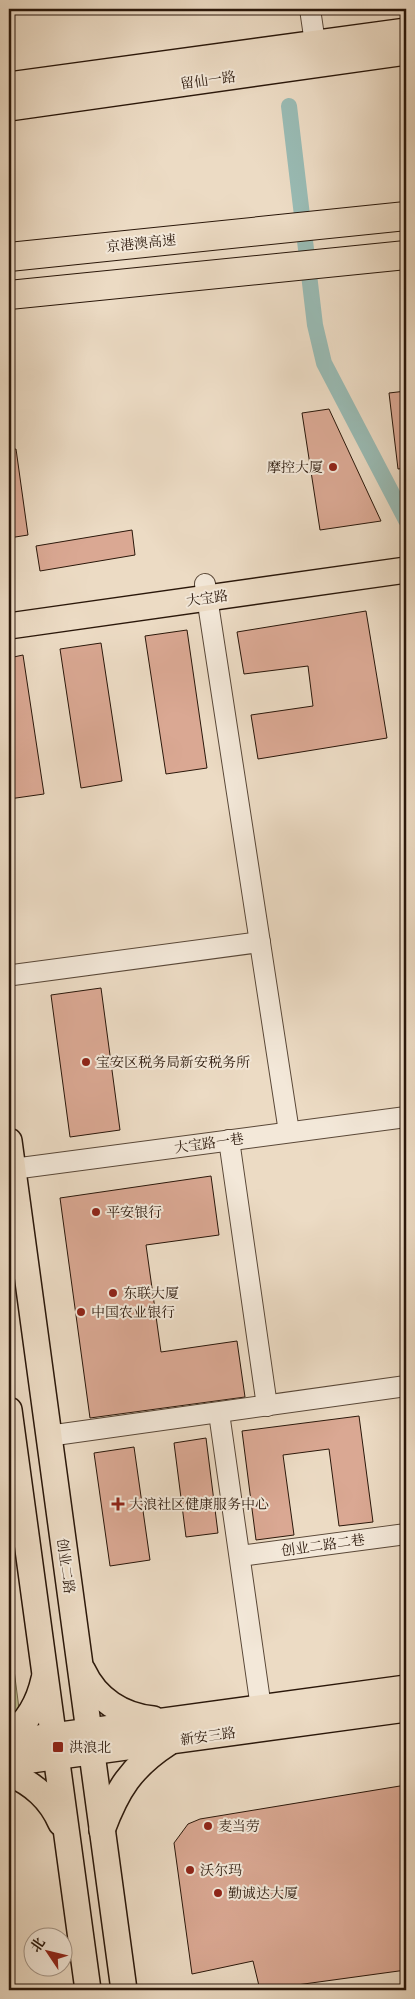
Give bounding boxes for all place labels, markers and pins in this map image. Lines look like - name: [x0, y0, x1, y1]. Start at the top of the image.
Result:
- place label: 摩控大厦: [267, 459, 323, 476]
- marker: 摩控大厦: [327, 461, 339, 473]
- place label: 宝安区税务局新安税务所: [96, 1054, 250, 1071]
- marker: 宝安区税务局新安税务所: [80, 1056, 92, 1068]
- place label: 平安银行: [106, 1204, 162, 1221]
- marker: 平安银行: [90, 1206, 102, 1218]
- place label: 东联大厦: [123, 1285, 179, 1302]
- marker: 东联大厦: [107, 1287, 119, 1299]
- place label: 中国农业银行: [91, 1304, 175, 1321]
- marker: 中国农业银行: [75, 1306, 87, 1318]
- place label: 大浪社区健康服务中心: [129, 1496, 269, 1513]
- marker: 大浪社区健康服务中心: [111, 1497, 125, 1511]
- place label: 洪浪北: [69, 1739, 111, 1756]
- marker: 洪浪北: [51, 1740, 65, 1754]
- place label: 麦当劳: [218, 1818, 260, 1835]
- marker: 麦当劳: [202, 1820, 214, 1832]
- place label: 沃尔玛: [200, 1862, 242, 1879]
- marker: 沃尔玛: [184, 1864, 196, 1876]
- place label: 勤诚达大厦: [228, 1885, 298, 1902]
- marker: 勤诚达大厦: [212, 1887, 224, 1899]

